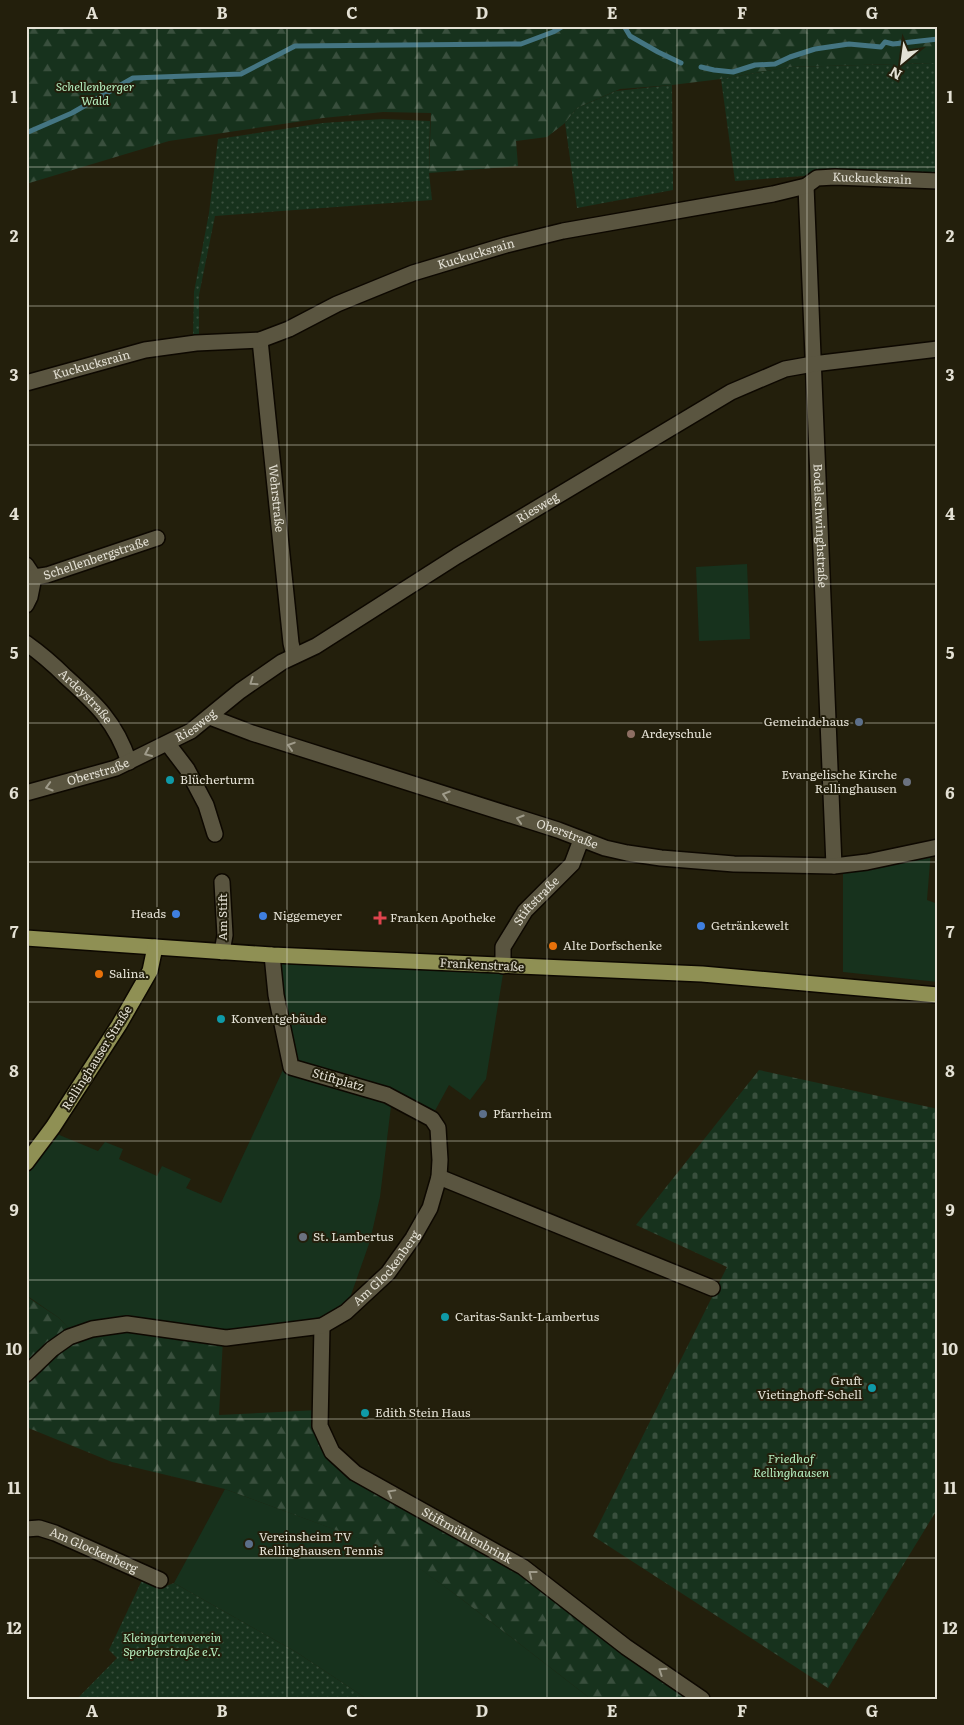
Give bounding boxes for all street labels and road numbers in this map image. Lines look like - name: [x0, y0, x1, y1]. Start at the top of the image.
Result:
- street label: Kuckucksrain: [832, 167, 912, 188]
- street label: Kuckucksrain: [435, 233, 516, 273]
- street label: Kuckucksrain: [50, 345, 132, 383]
- street label: Wehrstraße: [265, 463, 290, 533]
- street label: Bodelschwinghstraße: [809, 463, 833, 588]
- street label: Riesweg: [512, 487, 562, 527]
- street label: Schellenbergstraße: [41, 531, 151, 584]
- street label: Ardeystraße: [55, 664, 117, 727]
- street label: Riesweg: [172, 704, 220, 746]
- street label: Oberstraße: [64, 753, 132, 789]
- street label: Oberstraße: [534, 814, 601, 853]
- street label: Stiftstraße: [508, 872, 563, 929]
- street label: Am Stift: [213, 893, 231, 941]
- street label: Frankenstraße: [439, 953, 525, 975]
- street label: Rellinghauser Straße: [57, 1002, 136, 1113]
- street label: Stiftplatz: [310, 1063, 366, 1095]
- street label: Am Glockenberg: [348, 1227, 424, 1310]
- street label: Stiftmühlenbrink: [419, 1502, 517, 1568]
- street label: Am Glockenberg: [47, 1522, 141, 1577]

